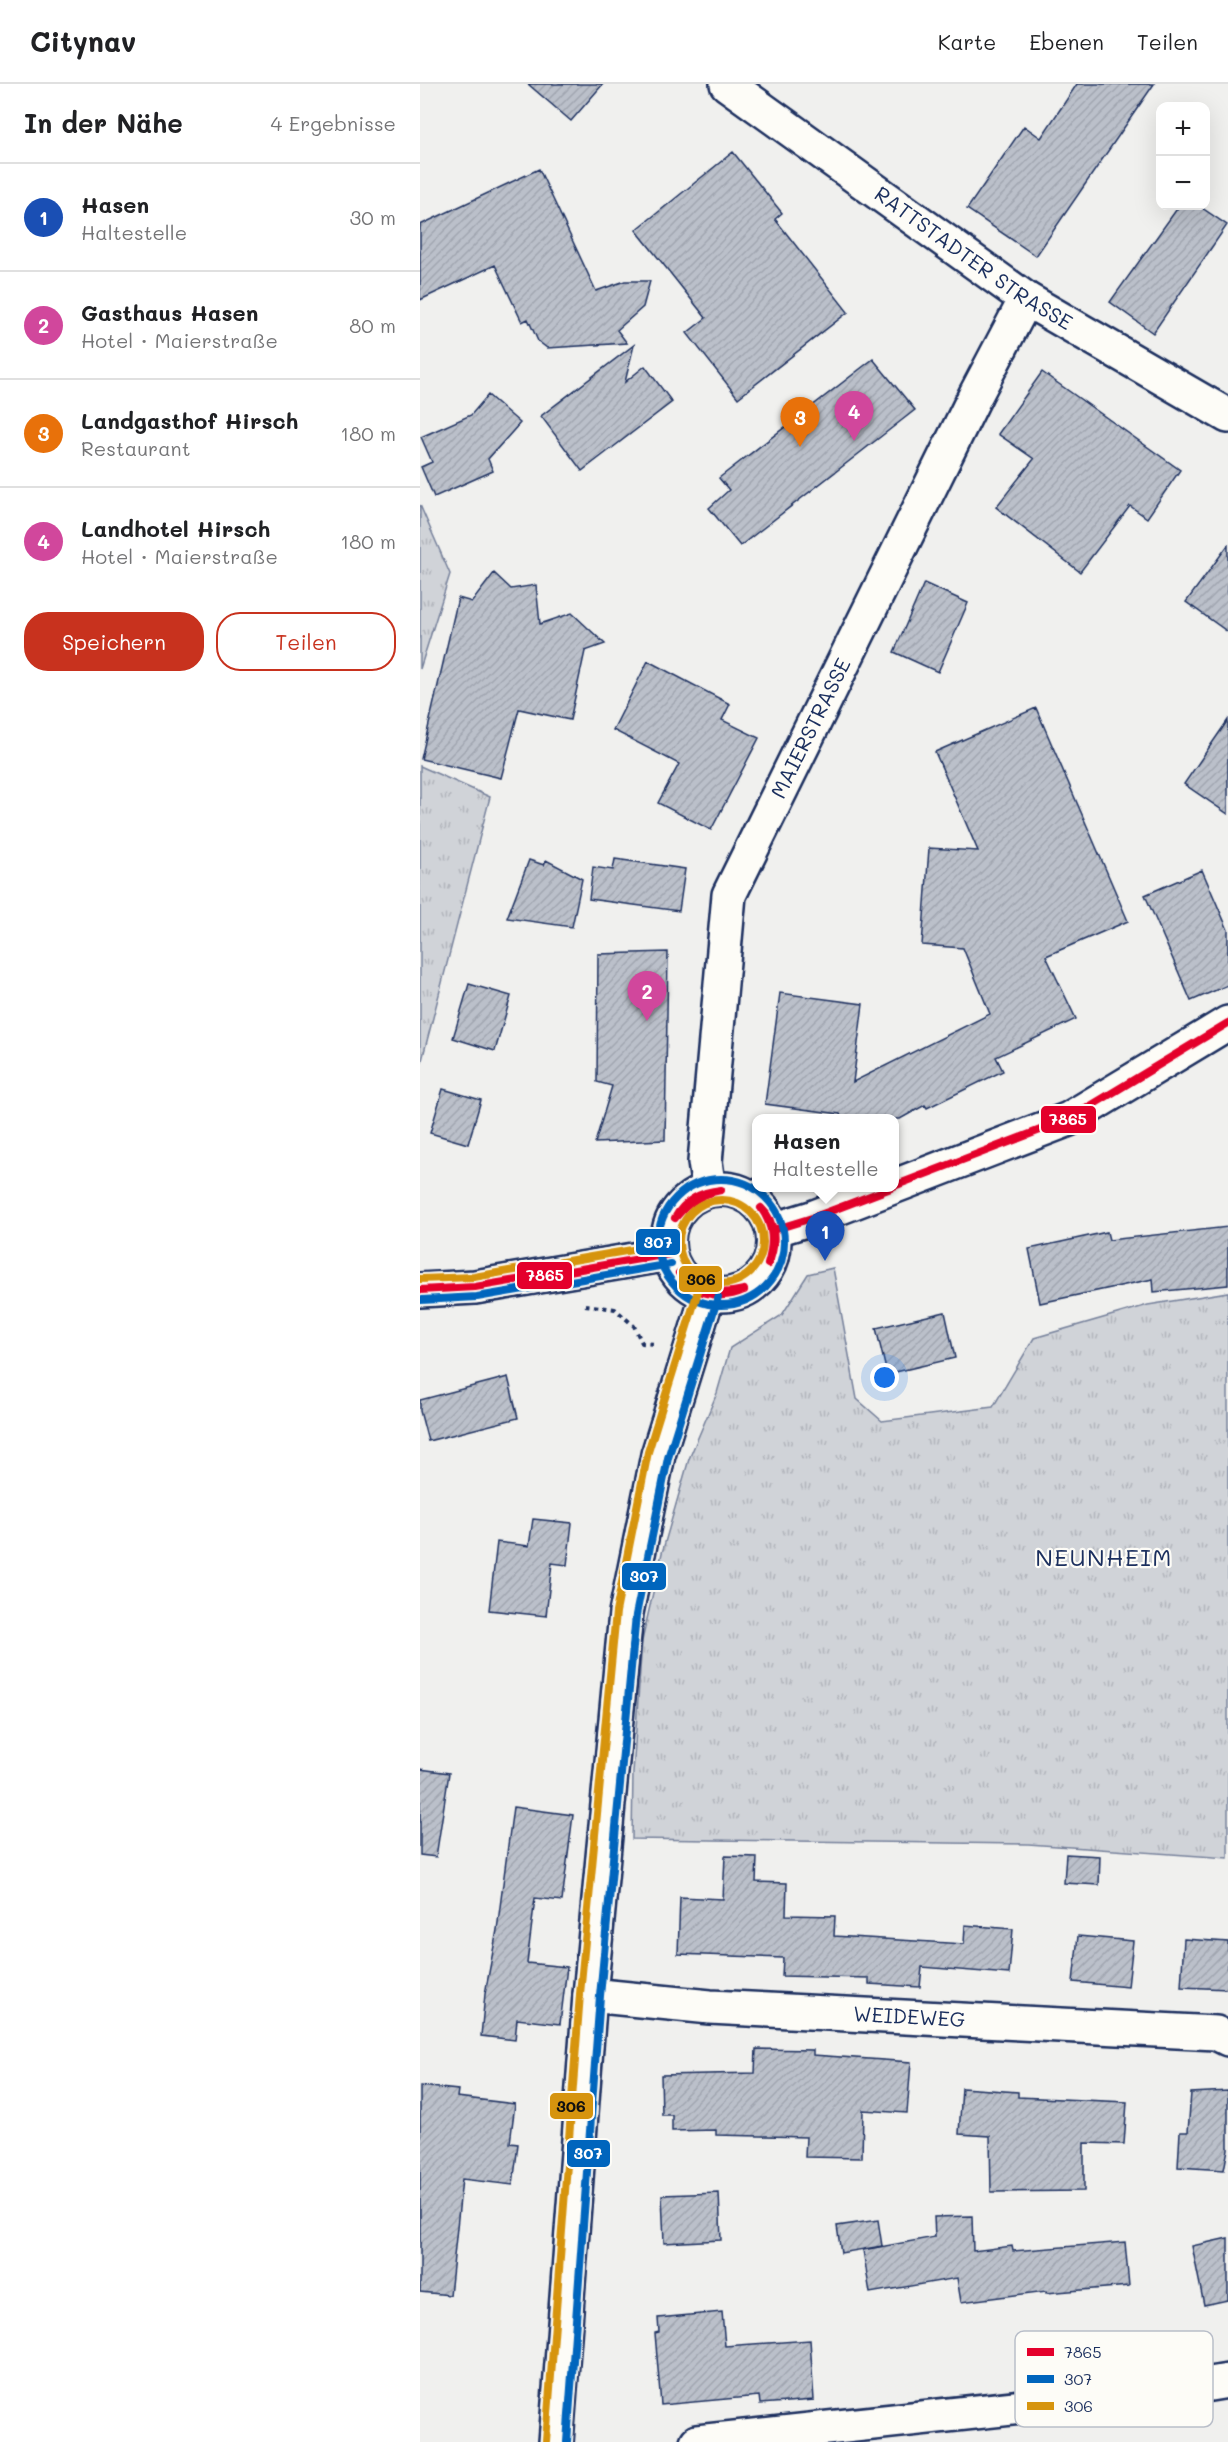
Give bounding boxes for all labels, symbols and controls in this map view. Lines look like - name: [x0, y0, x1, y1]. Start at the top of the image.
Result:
- text: Citynav: [30, 23, 136, 59]
- text: Karte: [938, 28, 996, 55]
- text: Ebenen: [1029, 28, 1104, 55]
- text: Teilen: [1137, 28, 1198, 55]
- map controls: [1156, 102, 1210, 210]
- button: +: [1156, 102, 1210, 156]
- text: In der Nähe: [24, 106, 183, 140]
- text: 4 Ergebnisse: [271, 110, 396, 136]
- button: −: [1156, 156, 1210, 210]
- street label: RATTSTADTER STRASSE: [870, 179, 1078, 335]
- text: Hasen: [81, 190, 149, 219]
- text: 1: [39, 204, 48, 230]
- text: 30 m: [350, 204, 396, 230]
- text: Haltestelle: [81, 219, 187, 245]
- text: Gasthaus Hasen: [81, 298, 258, 327]
- text: 2: [38, 312, 49, 338]
- text: 80 m: [349, 312, 396, 338]
- text: Hotel · Maierstraße: [81, 327, 278, 353]
- pin: 4: [834, 392, 874, 441]
- pin: 3: [780, 398, 820, 447]
- text: Landgasthof Hirsch: [81, 406, 298, 435]
- text: 3: [38, 420, 50, 446]
- text: 180 m: [340, 420, 396, 446]
- text: Restaurant: [81, 435, 191, 461]
- text: Landhotel Hirsch: [81, 514, 270, 543]
- text: 4: [37, 528, 50, 554]
- text: 180 m: [340, 528, 396, 554]
- text: Hotel · Maierstraße: [81, 543, 278, 569]
- button: Speichern: [24, 612, 204, 671]
- button: Teilen: [216, 612, 396, 671]
- street label: MAIERSTRASSE: [764, 653, 856, 803]
- pin: 2: [628, 972, 666, 1021]
- line badge: 7865: [1040, 1105, 1097, 1134]
- text: 7865: [1049, 1108, 1087, 1129]
- popup: [752, 1114, 899, 1192]
- text: Hasen: [772, 1126, 840, 1155]
- text: Haltestelle: [772, 1155, 879, 1181]
- pin: 1: [806, 1212, 844, 1261]
- line badge: 307: [635, 1228, 681, 1256]
- text: 307: [644, 1231, 672, 1252]
- line badge: 7865: [516, 1261, 573, 1290]
- text: 7865: [526, 1264, 564, 1285]
- line badge: 306: [678, 1265, 723, 1293]
- text: 306: [686, 1268, 716, 1289]
- your location: [870, 1363, 899, 1392]
- district label: NEUNHEIM: [1035, 1541, 1173, 1572]
- line badge: 307: [621, 1562, 667, 1591]
- text: 307: [630, 1565, 658, 1586]
- street label: WEIDEWEG: [852, 1999, 966, 2032]
- line badge: 306: [549, 2092, 594, 2120]
- text: 306: [556, 2095, 586, 2116]
- line badge: 307: [566, 2139, 611, 2168]
- text: 307: [574, 2142, 602, 2163]
- legend: [1015, 2331, 1213, 2427]
- text: 7865: [1064, 2341, 1102, 2362]
- text: 307: [1064, 2368, 1092, 2389]
- text: 306: [1064, 2395, 1093, 2416]

